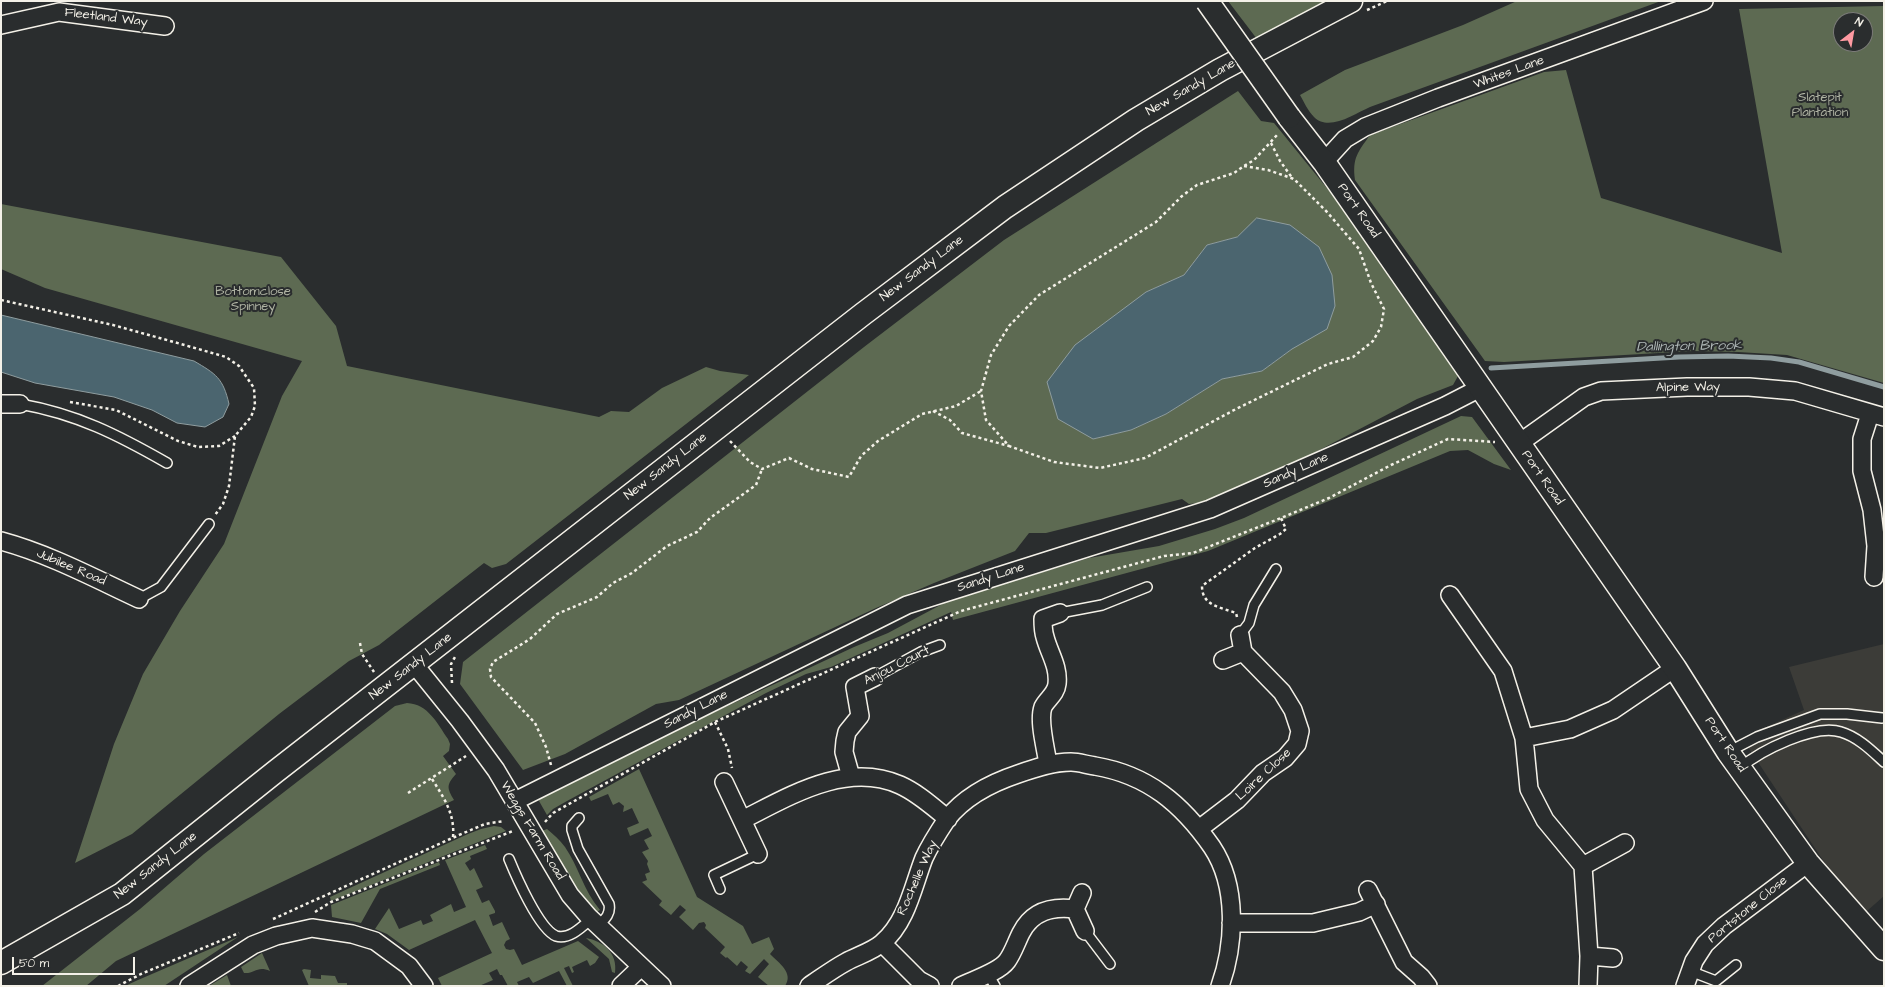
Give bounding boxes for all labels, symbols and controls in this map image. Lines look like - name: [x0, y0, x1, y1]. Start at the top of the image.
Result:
- street label: Fleetland Way: [64, 5, 148, 31]
- north arrow: [1833, 12, 1873, 52]
- text: N: [1852, 14, 1866, 30]
- street label: Whites Lane: [1472, 53, 1546, 93]
- street label: New Sandy Lane: [1144, 56, 1238, 120]
- park label: Slatepit Plantation: [1792, 90, 1848, 121]
- street label: Port Road: [1334, 181, 1382, 241]
- street label: New Sandy Lane: [877, 233, 967, 305]
- park label: Bottomclose Spinney: [215, 284, 291, 315]
- water label: Dallington Brook: [1636, 338, 1742, 356]
- street label: Alpine Way: [1656, 380, 1720, 396]
- street label: New Sandy Lane: [622, 430, 710, 504]
- street label: Port Road: [1518, 448, 1566, 508]
- street label: Sandy Lane: [1261, 450, 1331, 492]
- street label: Jubilee Road: [34, 546, 108, 590]
- street label: Sandy Lane: [955, 560, 1027, 596]
- street label: New Sandy Lane: [367, 630, 455, 704]
- street label: Anjou Court: [861, 643, 933, 689]
- street label: Sandy Lane: [661, 687, 731, 733]
- street label: Port Road: [1701, 714, 1749, 776]
- street label: Loire Close: [1233, 745, 1295, 805]
- street label: Weggs Farm Road: [496, 779, 568, 883]
- street label: New Sandy Lane: [112, 829, 200, 903]
- street label: Rochelle Way: [894, 838, 942, 918]
- street label: Portstone Close: [1705, 873, 1791, 947]
- scale bar: [14, 949, 137, 975]
- text: 50 m: [19, 955, 49, 972]

